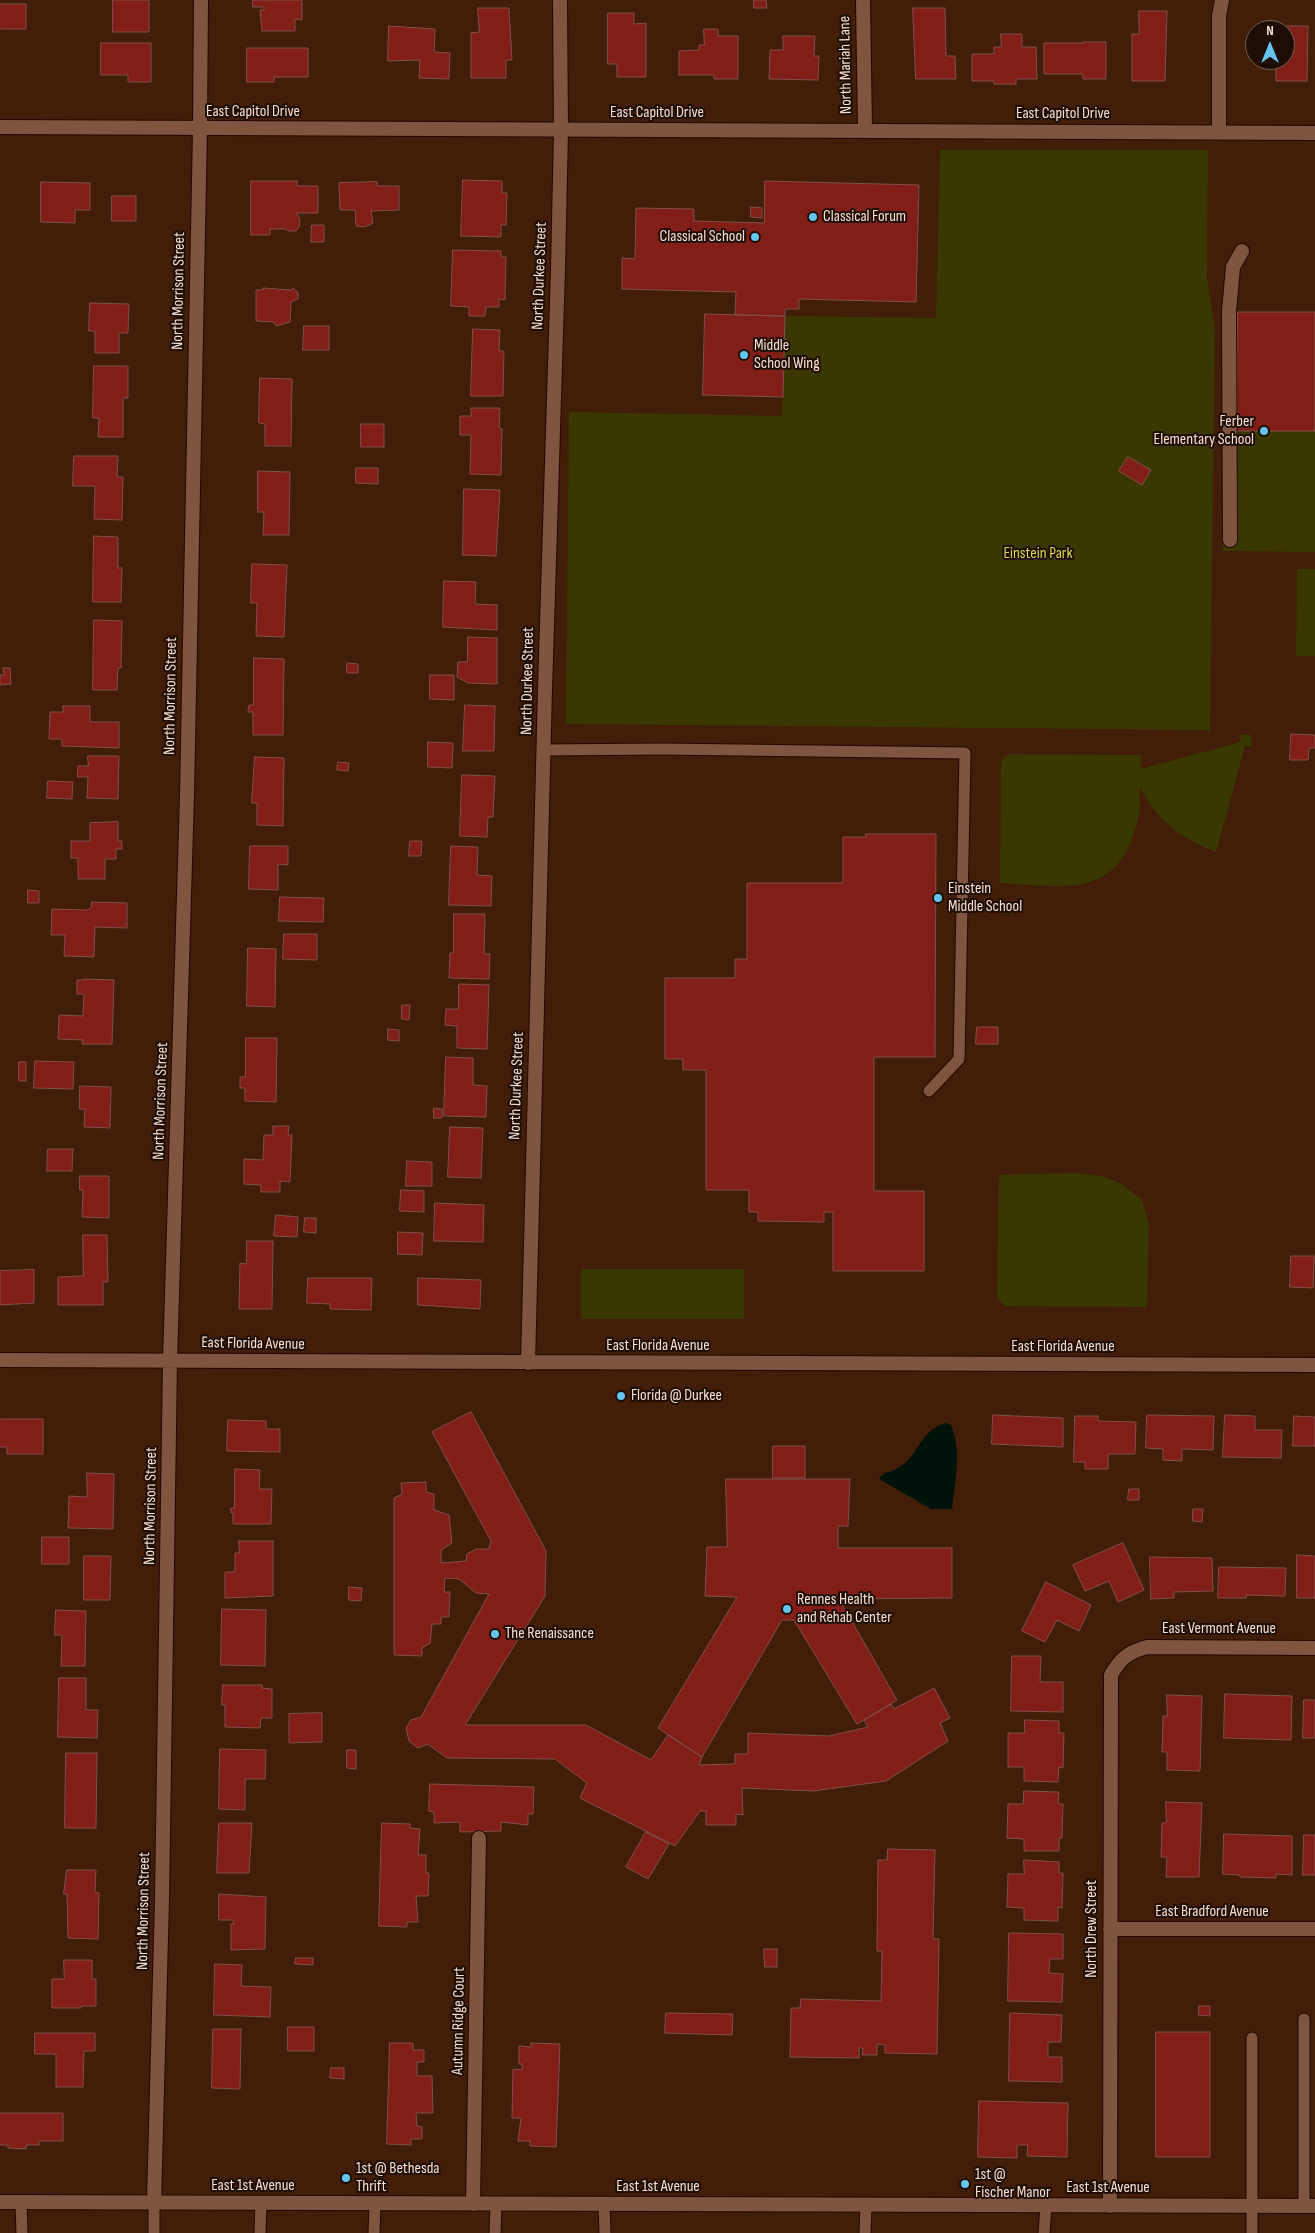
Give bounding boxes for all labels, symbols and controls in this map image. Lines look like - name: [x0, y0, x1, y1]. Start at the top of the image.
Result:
- street label: North Mariah Lane: [836, 16, 856, 114]
- north arrow: [1245, 20, 1295, 70]
- text: N: [1266, 22, 1274, 39]
- street label: East Capitol Drive: [206, 102, 300, 122]
- street label: East Capitol Drive: [610, 103, 704, 123]
- street label: East Capitol Drive: [1016, 104, 1110, 124]
- place label: Classical Forum: [823, 207, 906, 227]
- marker: Classical Forum: [807, 211, 819, 223]
- street label: North Durkee Street: [529, 222, 551, 330]
- place label: Classical School: [660, 227, 745, 247]
- marker: Classical School: [749, 231, 761, 243]
- street label: North Morrison Street: [168, 232, 190, 350]
- place label: Middle School Wing: [754, 336, 820, 374]
- marker: Middle School Wing: [738, 349, 750, 361]
- place label: Ferber Elementary School: [1154, 412, 1254, 450]
- marker: Ferber Elementary School: [1258, 425, 1270, 437]
- park label: Einstein Park: [1003, 544, 1073, 564]
- street label: North Durkee Street: [517, 627, 539, 735]
- street label: North Morrison Street: [160, 637, 182, 755]
- place label: Einstein Middle School: [948, 879, 1022, 917]
- marker: Einstein Middle School: [932, 892, 944, 904]
- street label: North Durkee Street: [506, 1032, 528, 1140]
- street label: North Morrison Street: [149, 1042, 173, 1160]
- street label: East Florida Avenue: [201, 1333, 305, 1355]
- street label: East Florida Avenue: [606, 1336, 710, 1356]
- street label: East Florida Avenue: [1011, 1337, 1115, 1357]
- place label: Florida @ Durkee: [631, 1386, 722, 1406]
- marker: Florida @ Durkee: [615, 1390, 627, 1402]
- street label: North Morrison Street: [140, 1447, 162, 1565]
- place label: Rennes Health and Rehab Center: [797, 1590, 892, 1628]
- marker: Rennes Health and Rehab Center: [781, 1603, 793, 1615]
- street label: East Vermont Avenue: [1162, 1619, 1276, 1639]
- place label: The Renaissance: [505, 1624, 594, 1644]
- marker: The Renaissance: [489, 1628, 501, 1640]
- street label: North Morrison Street: [133, 1852, 155, 1970]
- street label: North Drew Street: [1082, 1880, 1102, 1978]
- street label: East Bradford Avenue: [1155, 1902, 1269, 1922]
- street label: Autumn Ridge Court: [448, 1967, 470, 2075]
- place label: 1st @ Bethesda Thrift: [356, 2159, 440, 2197]
- place label: 1st @ Fischer Manor: [975, 2165, 1051, 2203]
- marker: 1st @ Bethesda Thrift: [340, 2172, 352, 2184]
- street label: East 1st Avenue: [211, 2176, 295, 2196]
- street label: East 1st Avenue: [616, 2177, 700, 2197]
- marker: 1st @ Fischer Manor: [959, 2178, 971, 2190]
- street label: East 1st Avenue: [1066, 2178, 1150, 2198]

